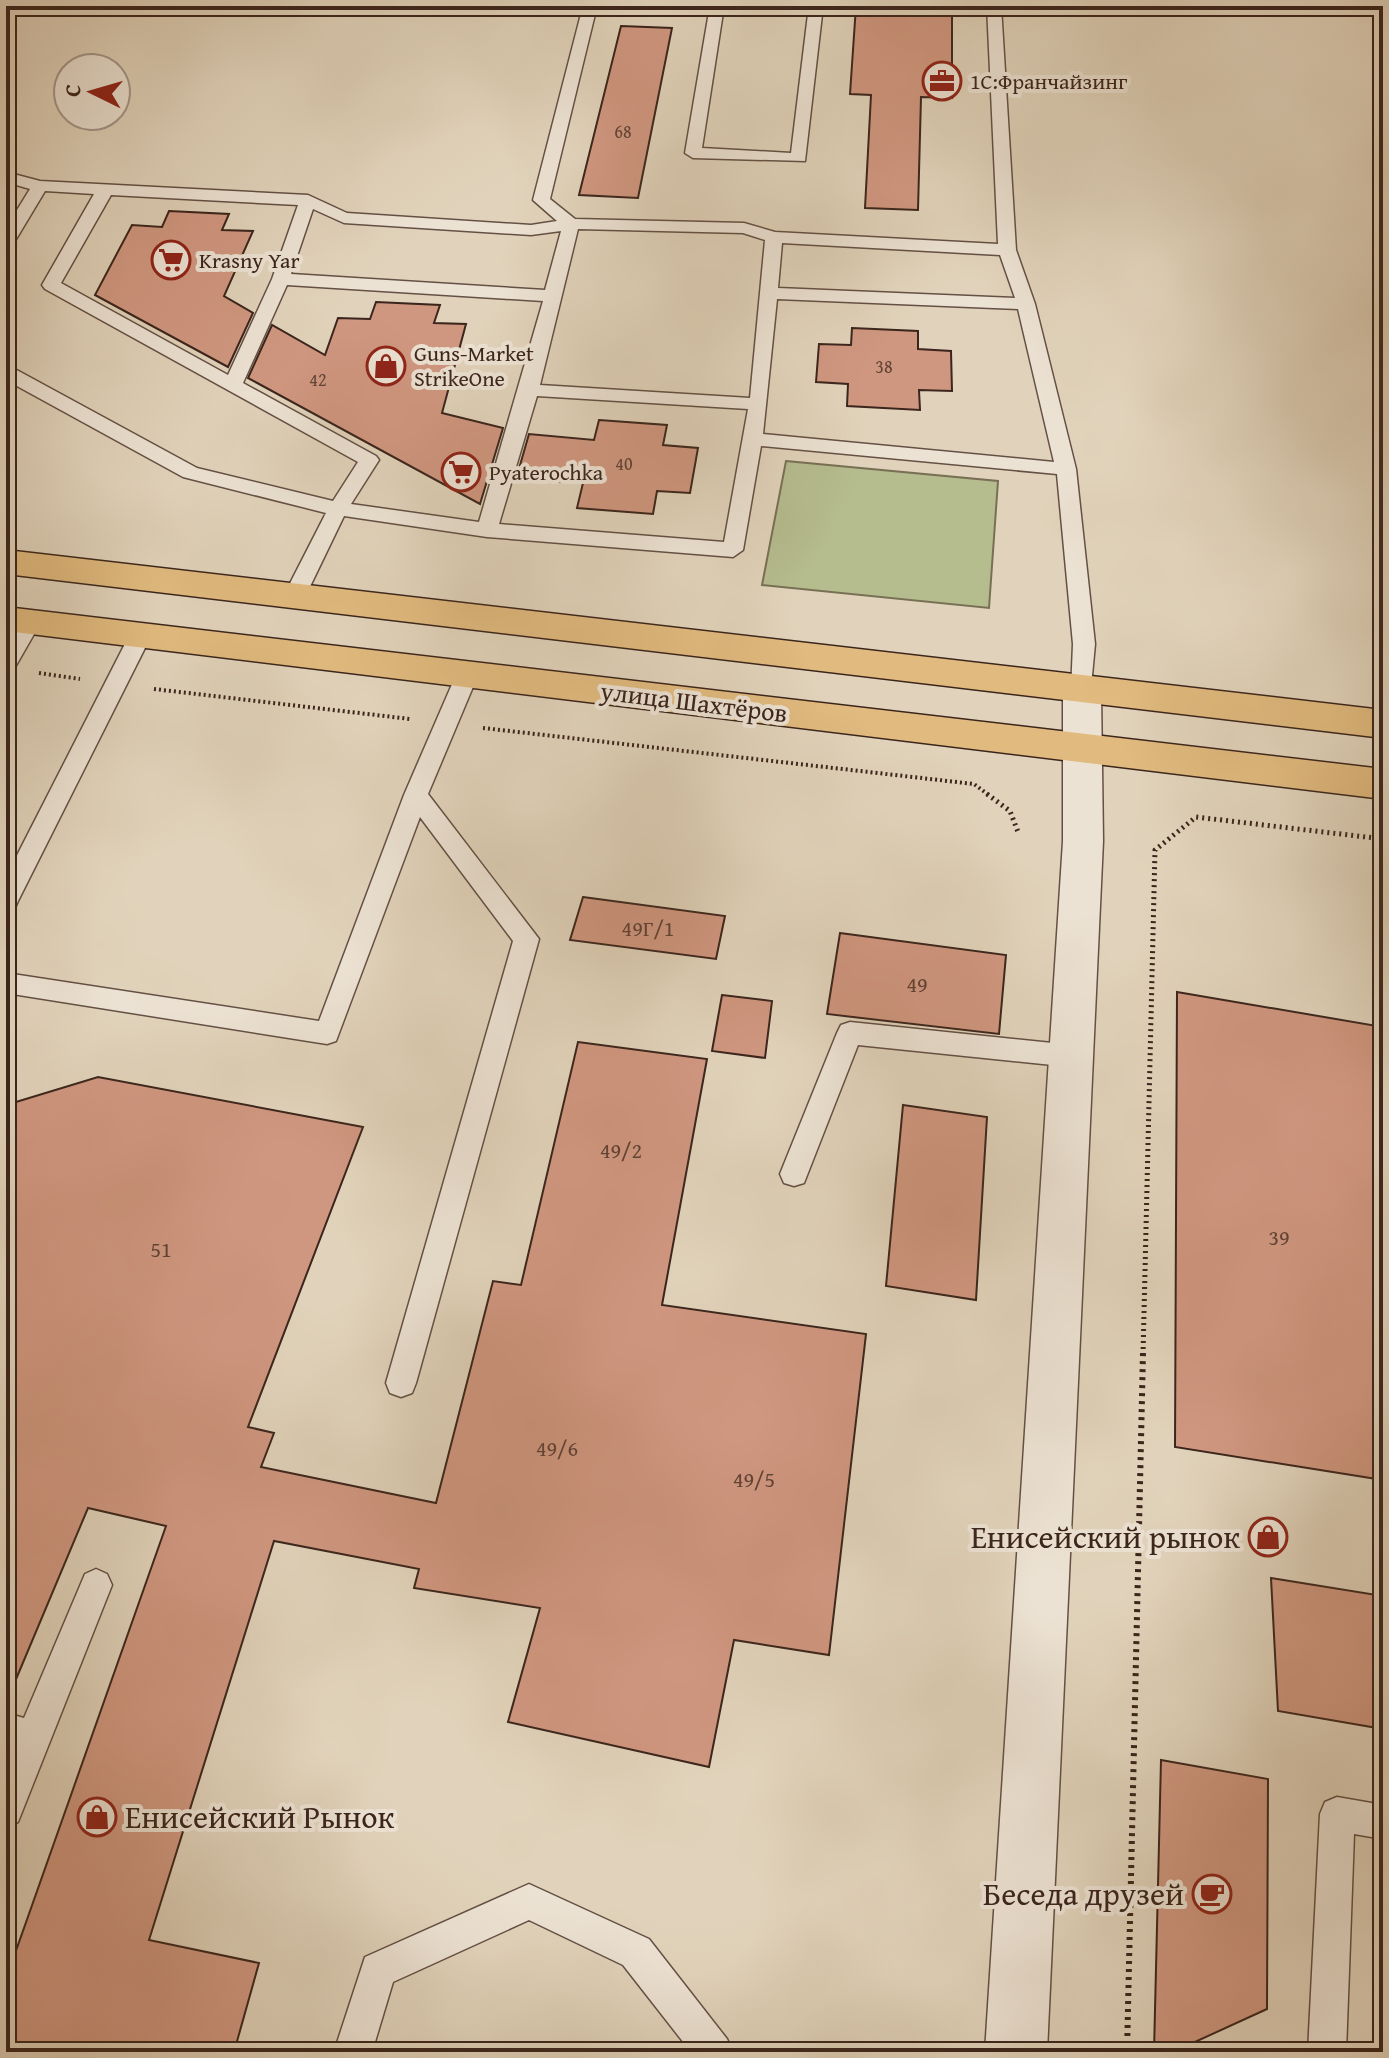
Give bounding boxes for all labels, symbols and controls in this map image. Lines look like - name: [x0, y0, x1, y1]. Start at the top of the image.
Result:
- north arrow: [52, 52, 132, 132]
- office icon: 1С:Франчайзинг: [921, 60, 963, 102]
- place label: 1С:Франчайзинг: [970, 65, 1128, 97]
- text: С: [56, 83, 89, 98]
- house number: 68: [614, 118, 632, 145]
- supermarket icon: Krasny Yar: [150, 239, 192, 281]
- place label: Krasny Yar: [199, 244, 300, 276]
- place label: Guns-Market StrikeOne: [414, 337, 534, 394]
- shop icon: Guns-Market StrikeOne: [365, 345, 407, 387]
- house number: 38: [875, 353, 893, 380]
- house number: 42: [309, 366, 327, 393]
- house number: 40: [615, 450, 633, 477]
- supermarket icon: Pyaterochka: [440, 451, 482, 493]
- place label: Pyaterochka: [489, 456, 604, 488]
- street label: улица Шахтёров: [597, 671, 790, 732]
- house number: 49Г/1: [622, 912, 674, 944]
- house number: 49: [906, 968, 928, 1000]
- house number: 49/2: [600, 1134, 642, 1166]
- house number: 39: [1268, 1221, 1290, 1253]
- house number: 51: [150, 1233, 172, 1265]
- house number: 49/6: [536, 1432, 578, 1464]
- house number: 49/5: [733, 1463, 775, 1495]
- place label: Енисейский рынок: [971, 1513, 1240, 1560]
- shop icon: Енисейский рынок: [1247, 1516, 1289, 1558]
- place label: Енисейский Рынок: [125, 1793, 395, 1840]
- shop icon: Енисейский Рынок: [76, 1796, 118, 1838]
- place label: Беседа друзей: [983, 1870, 1184, 1917]
- cafe icon: Беседа друзей: [1191, 1873, 1233, 1915]

